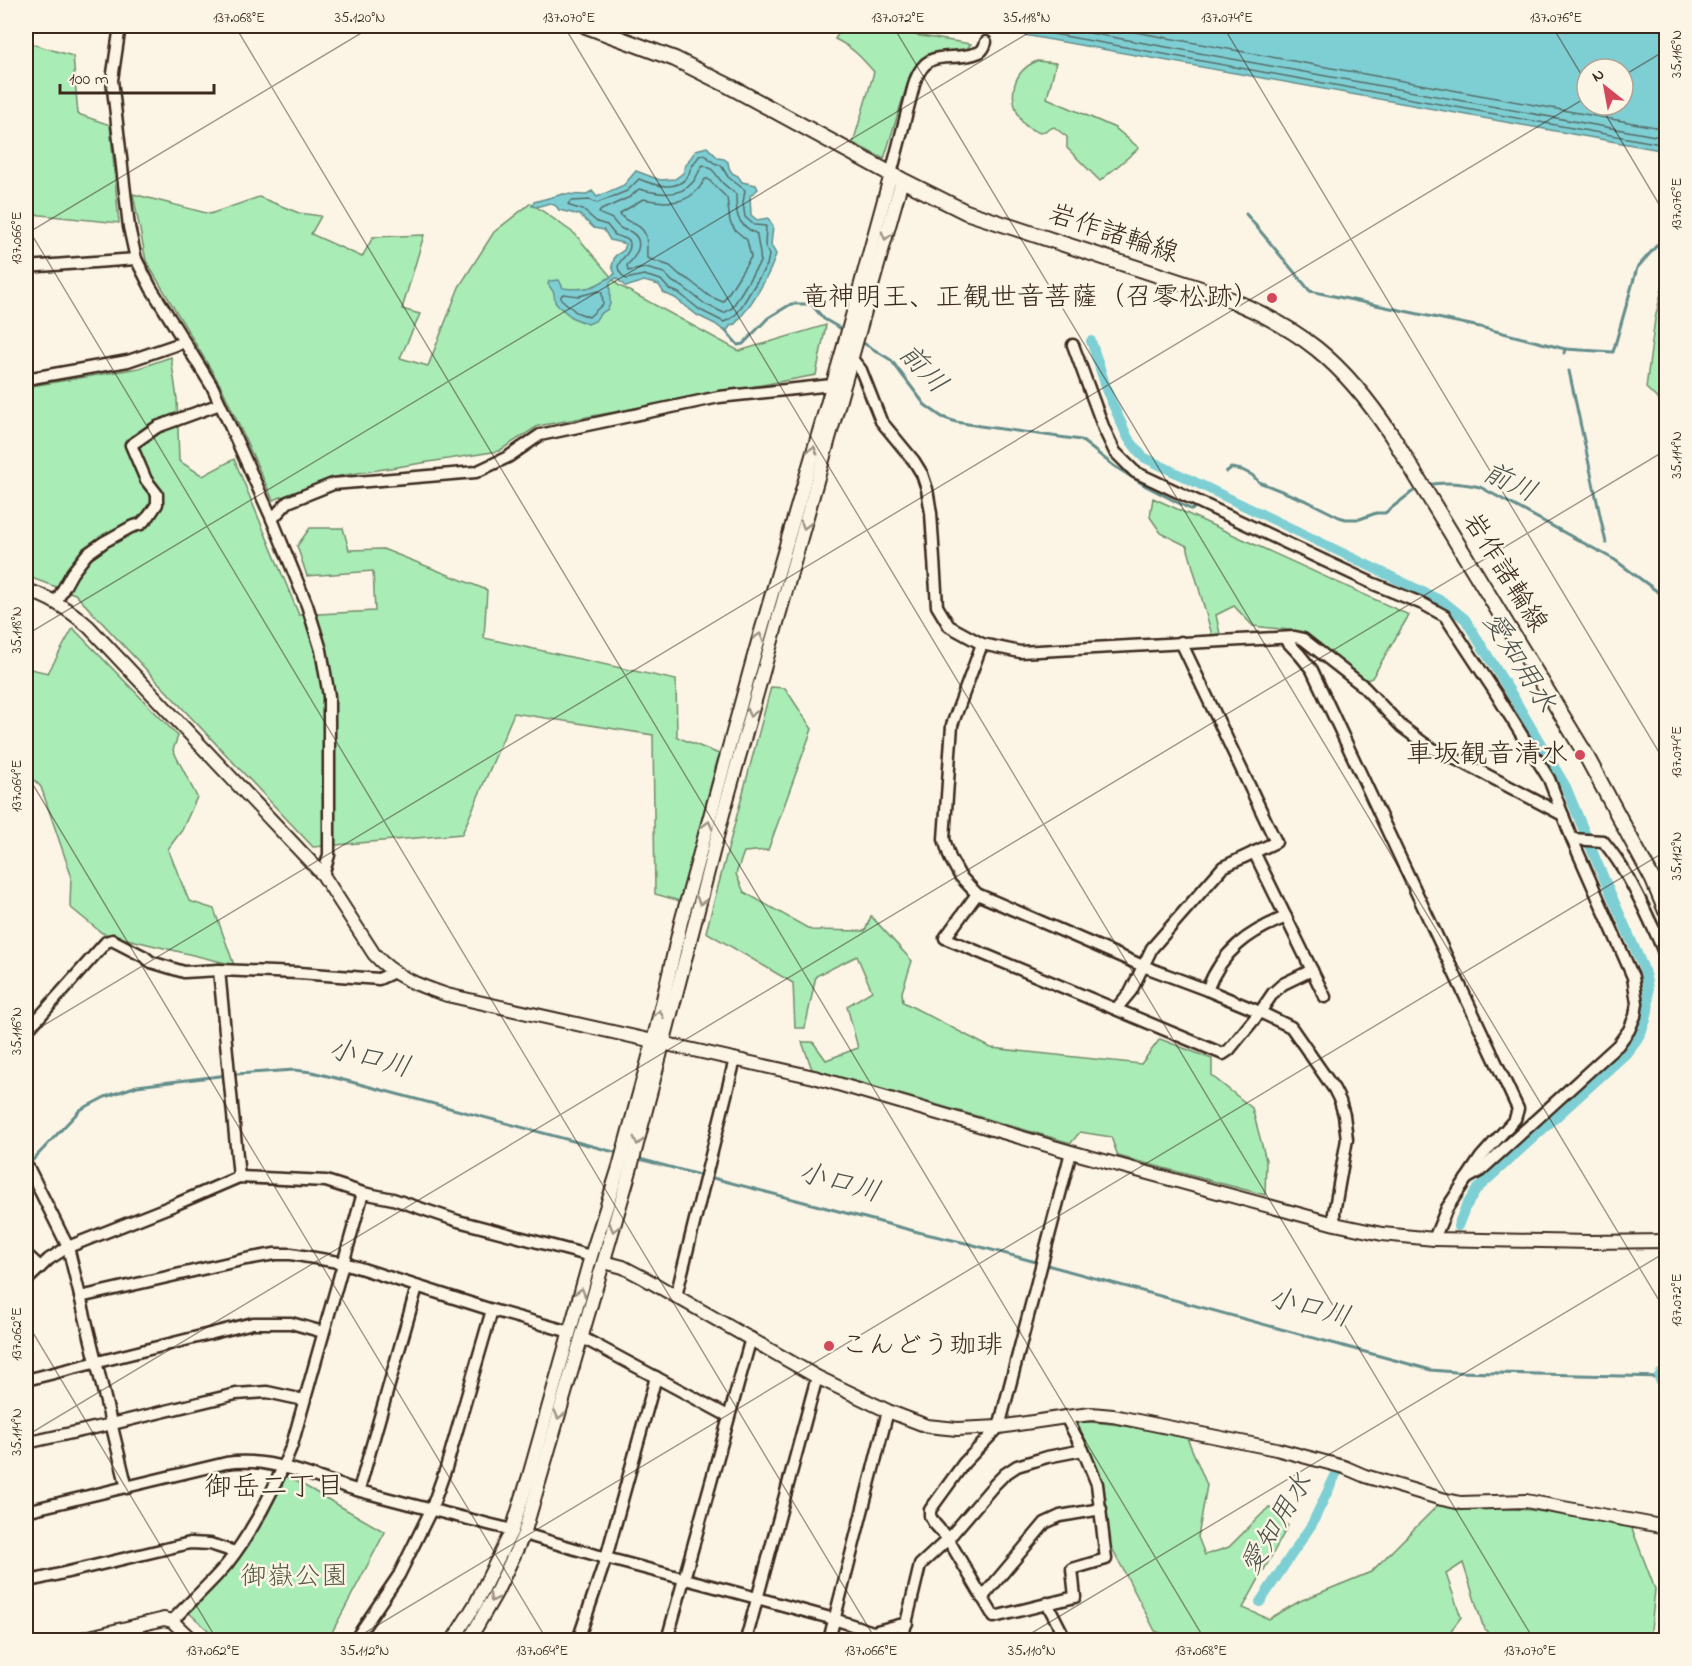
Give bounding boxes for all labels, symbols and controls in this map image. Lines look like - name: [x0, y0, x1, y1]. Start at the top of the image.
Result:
- text: 137.068°E: [213, 7, 265, 29]
- text: 35.120°N: [335, 7, 385, 29]
- text: 137.070°E: [543, 7, 595, 29]
- text: 137.072°E: [871, 7, 925, 29]
- text: 35.118°N: [1003, 7, 1051, 29]
- text: 137.074°E: [1201, 7, 1253, 29]
- text: 137.076°E: [1530, 7, 1582, 29]
- text: 35.116°N: [1666, 30, 1688, 78]
- scale bar: [60, 57, 214, 95]
- north arrow: [1575, 57, 1635, 117]
- text: N: [1587, 63, 1609, 89]
- text: 100 m: [69, 67, 109, 93]
- text: 137.076°E: [1666, 178, 1688, 230]
- street label: 岩作諸輪線: [1043, 196, 1183, 274]
- text: 137.066°E: [6, 212, 28, 265]
- one-way arrow: [881, 231, 893, 241]
- place label: 竜神明王、正観世音菩薩（召零松跡）: [801, 279, 1260, 318]
- marker: 竜神明王、正観世音菩薩（召零松跡）: [1265, 291, 1279, 305]
- water label: 前川: [888, 336, 956, 404]
- text: 35.114°N: [1666, 431, 1688, 479]
- one-way arrow: [806, 445, 818, 456]
- water label: 前川: [1475, 454, 1543, 514]
- street label: 岩作諸輪線: [1452, 505, 1556, 641]
- one-way arrow: [800, 519, 812, 530]
- water label: 愛知用水: [1471, 605, 1565, 721]
- text: 35.118°N: [6, 606, 28, 654]
- one-way arrow: [752, 632, 764, 643]
- one-way arrow: [746, 708, 759, 718]
- text: 137.074°E: [1666, 726, 1688, 778]
- place label: 車坂観音清水: [1406, 736, 1568, 775]
- marker: 車坂観音清水: [1573, 748, 1587, 762]
- text: 137.064°E: [6, 760, 28, 812]
- one-way arrow: [700, 820, 713, 830]
- text: 35.112°N: [1666, 832, 1688, 880]
- one-way arrow: [695, 896, 708, 906]
- text: 35.116°N: [6, 1007, 28, 1055]
- one-way arrow: [652, 1009, 665, 1019]
- water label: 小口川: [323, 1030, 415, 1090]
- one-way arrow: [632, 1136, 645, 1146]
- water label: 小口川: [793, 1153, 885, 1215]
- one-way arrow: [609, 1222, 621, 1233]
- text: 137.072°E: [1666, 1273, 1688, 1327]
- water label: 小口川: [1263, 1278, 1355, 1340]
- one-way arrow: [574, 1287, 586, 1298]
- text: 137.062°E: [6, 1307, 28, 1361]
- place label: こんどう珈琲: [841, 1327, 1004, 1366]
- marker: こんどう珈琲: [822, 1339, 836, 1353]
- text: 35.114°N: [6, 1408, 28, 1456]
- one-way arrow: [553, 1410, 566, 1420]
- water label: 愛知用水: [1232, 1466, 1324, 1584]
- district label: 御岳二丁目: [204, 1468, 344, 1509]
- park label: 御嶽公園: [240, 1558, 348, 1597]
- one-way arrow: [489, 1591, 500, 1602]
- text: 137.062°E: [186, 1640, 240, 1662]
- text: 35.112°N: [341, 1640, 389, 1662]
- text: 137.064°E: [516, 1640, 568, 1662]
- text: 137.066°E: [845, 1640, 898, 1662]
- text: 35.110°N: [1008, 1640, 1056, 1662]
- text: 137.068°E: [1175, 1640, 1227, 1662]
- text: 137.070°E: [1504, 1640, 1556, 1662]

